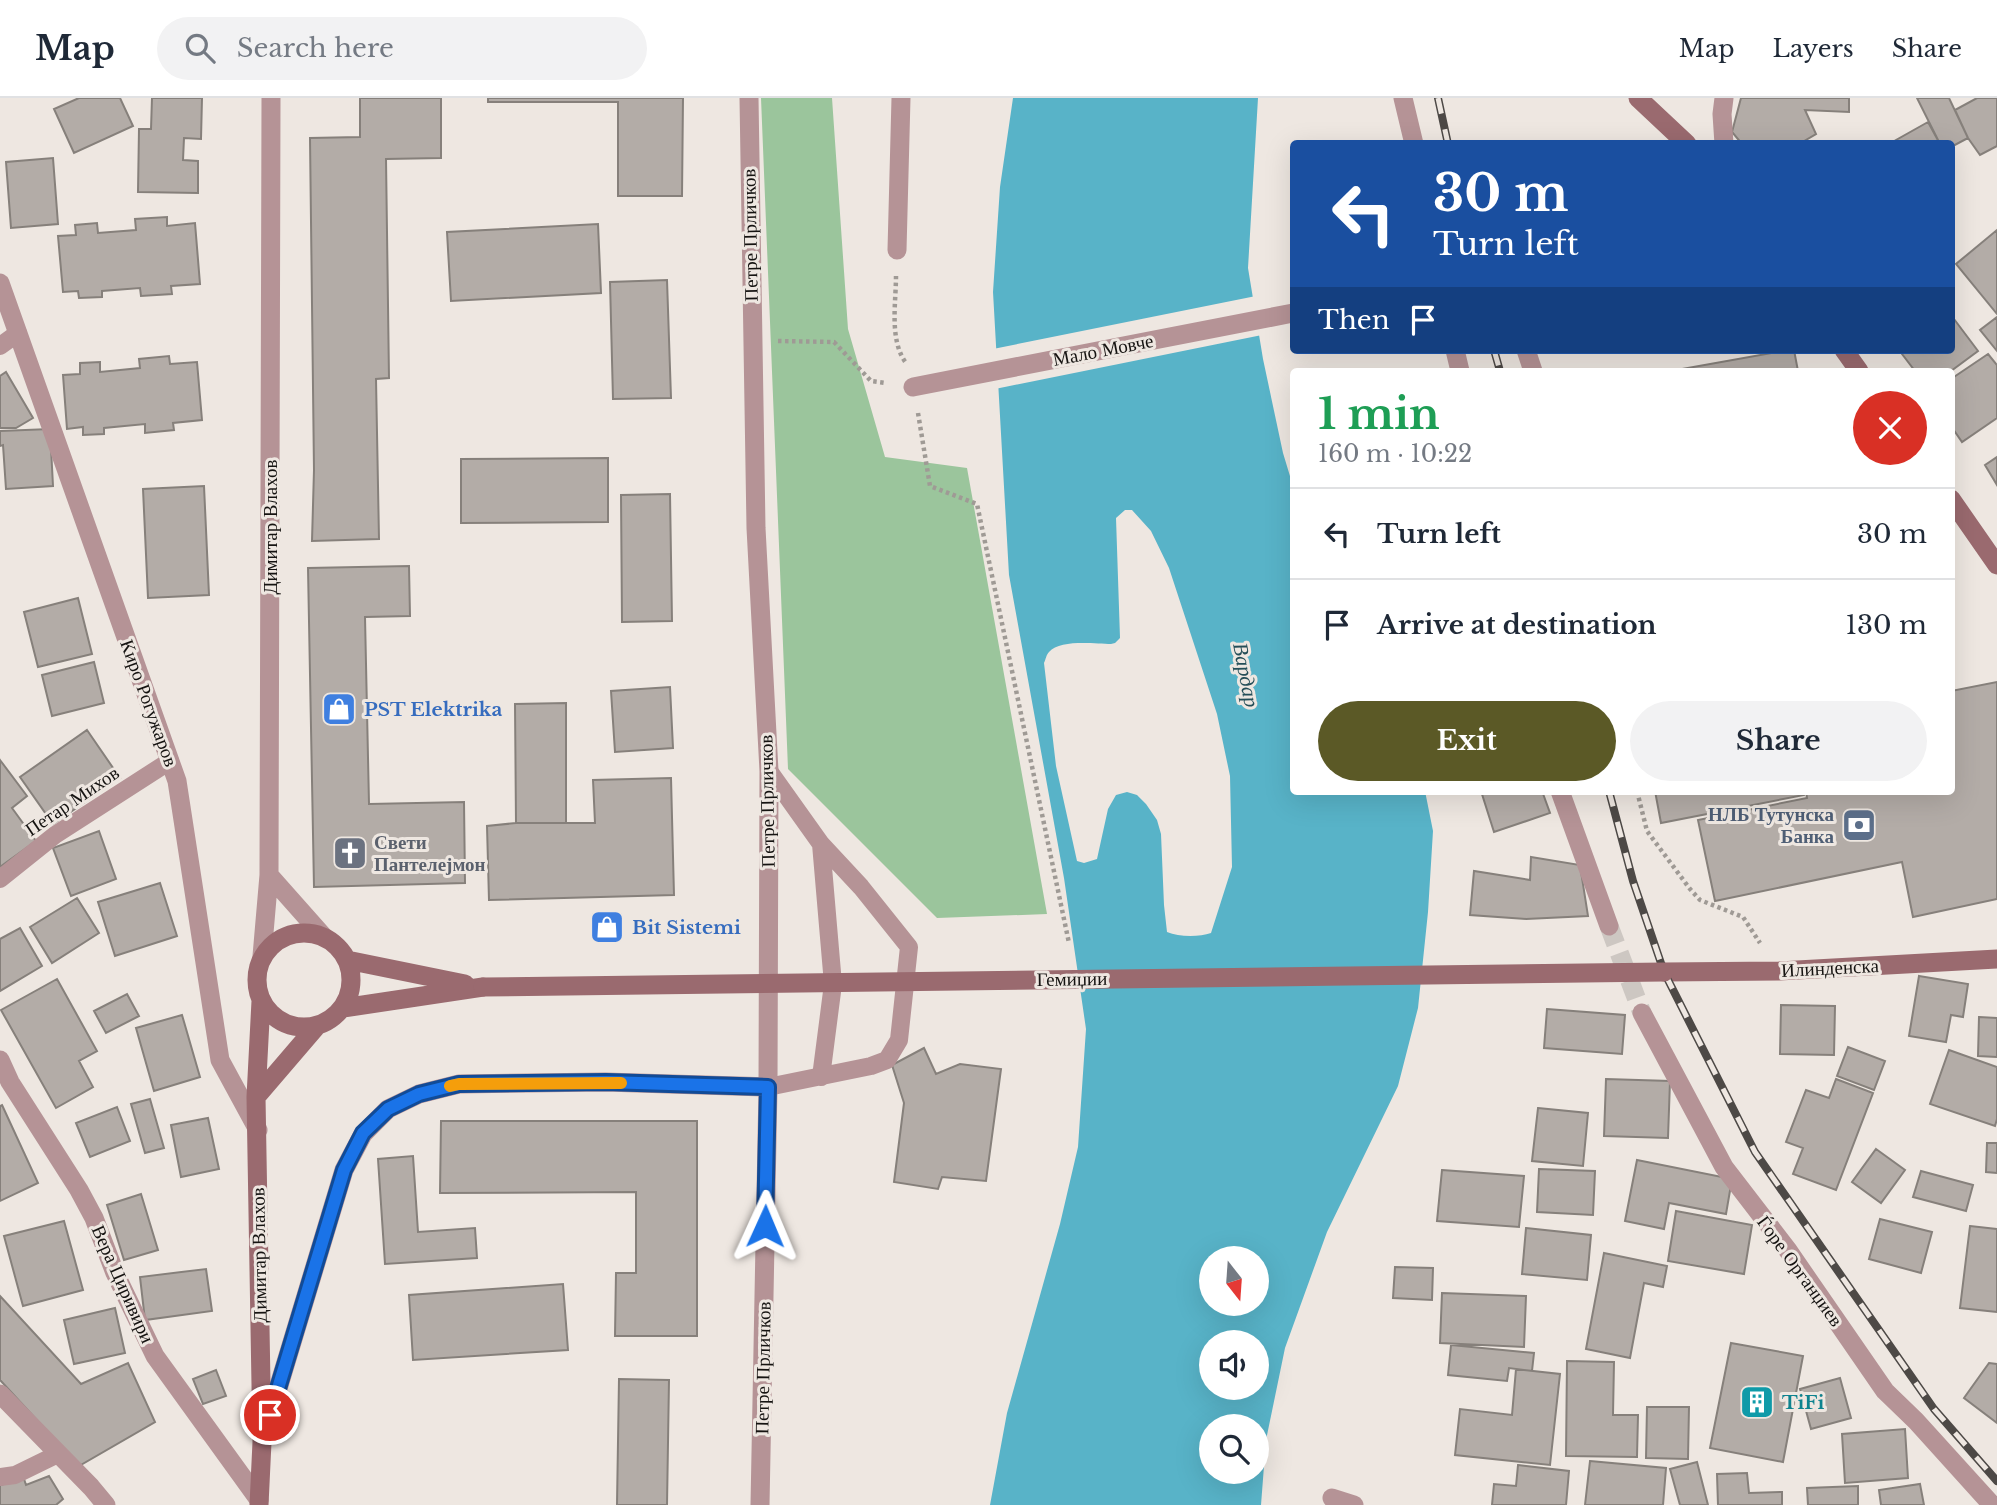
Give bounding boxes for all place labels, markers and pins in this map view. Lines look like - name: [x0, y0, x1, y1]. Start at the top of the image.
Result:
- shop icon: PST Elektrika: [320, 690, 358, 728]
- place label: PST Elektrika: [364, 698, 502, 721]
- place label: НЛБ Тутунска Банка: [1708, 803, 1834, 848]
- bank icon: НЛБ Тутунска Банка: [1840, 806, 1878, 844]
- place label: Свети Пантелејмон: [374, 831, 486, 876]
- church icon: Свети Пантелејмон: [331, 834, 369, 872]
- shop icon: Bit Sistemi: [588, 908, 626, 946]
- place label: Bit Sistemi: [632, 916, 741, 939]
- building icon: TiFi: [1738, 1383, 1776, 1421]
- pin: [240, 1385, 300, 1445]
- place label: TiFi: [1782, 1391, 1824, 1414]

